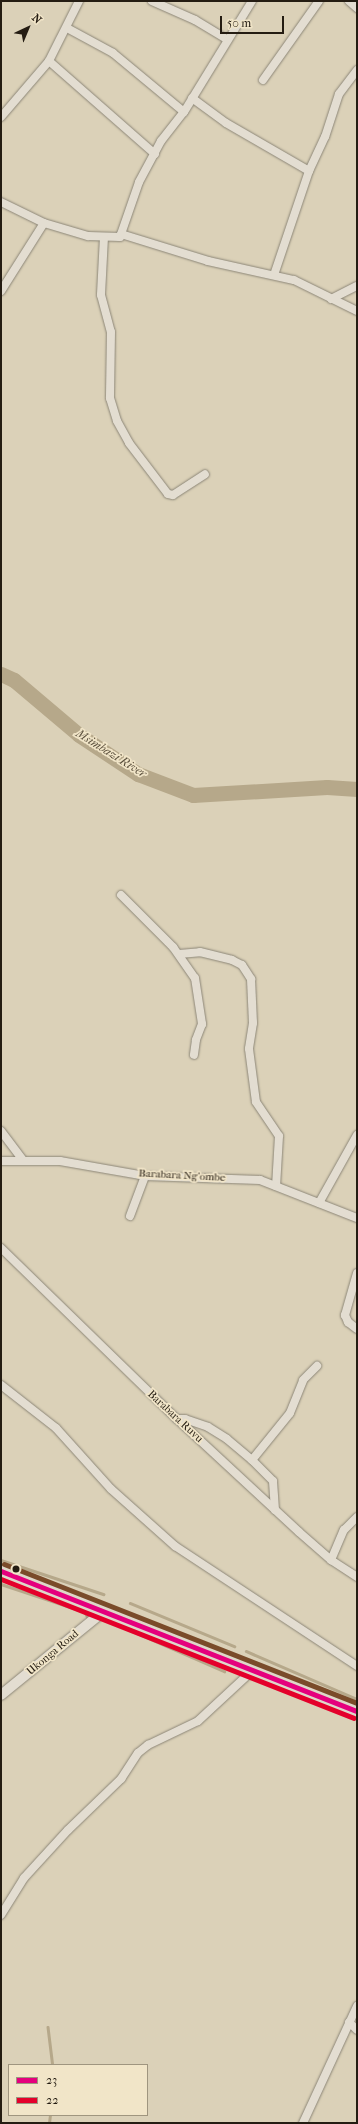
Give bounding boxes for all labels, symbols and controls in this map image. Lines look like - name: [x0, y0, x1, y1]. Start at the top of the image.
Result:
- north arrow: [8, 8, 48, 48]
- scale bar: [222, 8, 286, 34]
- text: N: [29, 11, 44, 27]
- text: 50 m: [227, 16, 251, 30]
- water label: Msimbazi River: [73, 727, 149, 781]
- street label: Barabara Ng'ombe: [138, 1167, 226, 1185]
- street label: Barabara Ruvu: [145, 1388, 205, 1446]
- unlabelled marker: [11, 1564, 21, 1574]
- street label: Ukonga Road: [24, 1627, 82, 1679]
- legend: [8, 2064, 148, 2116]
- text: 23: [46, 2073, 57, 2087]
- text: 22: [46, 2093, 58, 2107]

